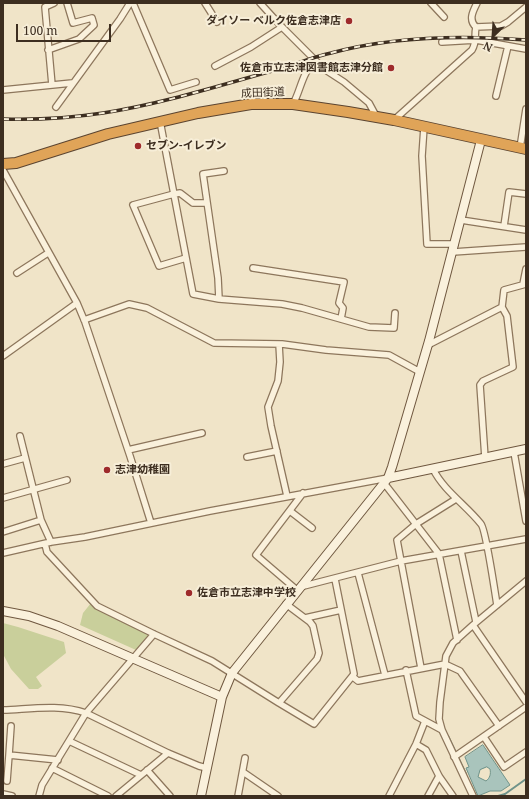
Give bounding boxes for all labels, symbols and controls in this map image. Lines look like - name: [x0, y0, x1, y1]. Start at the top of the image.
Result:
- place label: ダイソー ベルク佐倉志津店: [206, 14, 341, 28]
- scale bar: [18, 16, 113, 42]
- marker: ダイソー ベルク佐倉志津店: [344, 16, 354, 26]
- north arrow: [473, 16, 513, 56]
- text: 100 m: [23, 22, 58, 39]
- text: N: [481, 39, 495, 56]
- place label: 佐倉市立志津図書館志津分館: [240, 61, 383, 75]
- marker: 佐倉市立志津図書館志津分館: [386, 63, 396, 73]
- street label: 成田街道: [241, 86, 285, 100]
- place label: セブン-イレブン: [146, 139, 226, 153]
- marker: セブン-イレブン: [133, 141, 143, 151]
- place label: 志津幼稚園: [115, 463, 170, 477]
- marker: 志津幼稚園: [102, 465, 112, 475]
- place label: 佐倉市立志津中学校: [197, 586, 296, 600]
- marker: 佐倉市立志津中学校: [184, 588, 194, 598]

